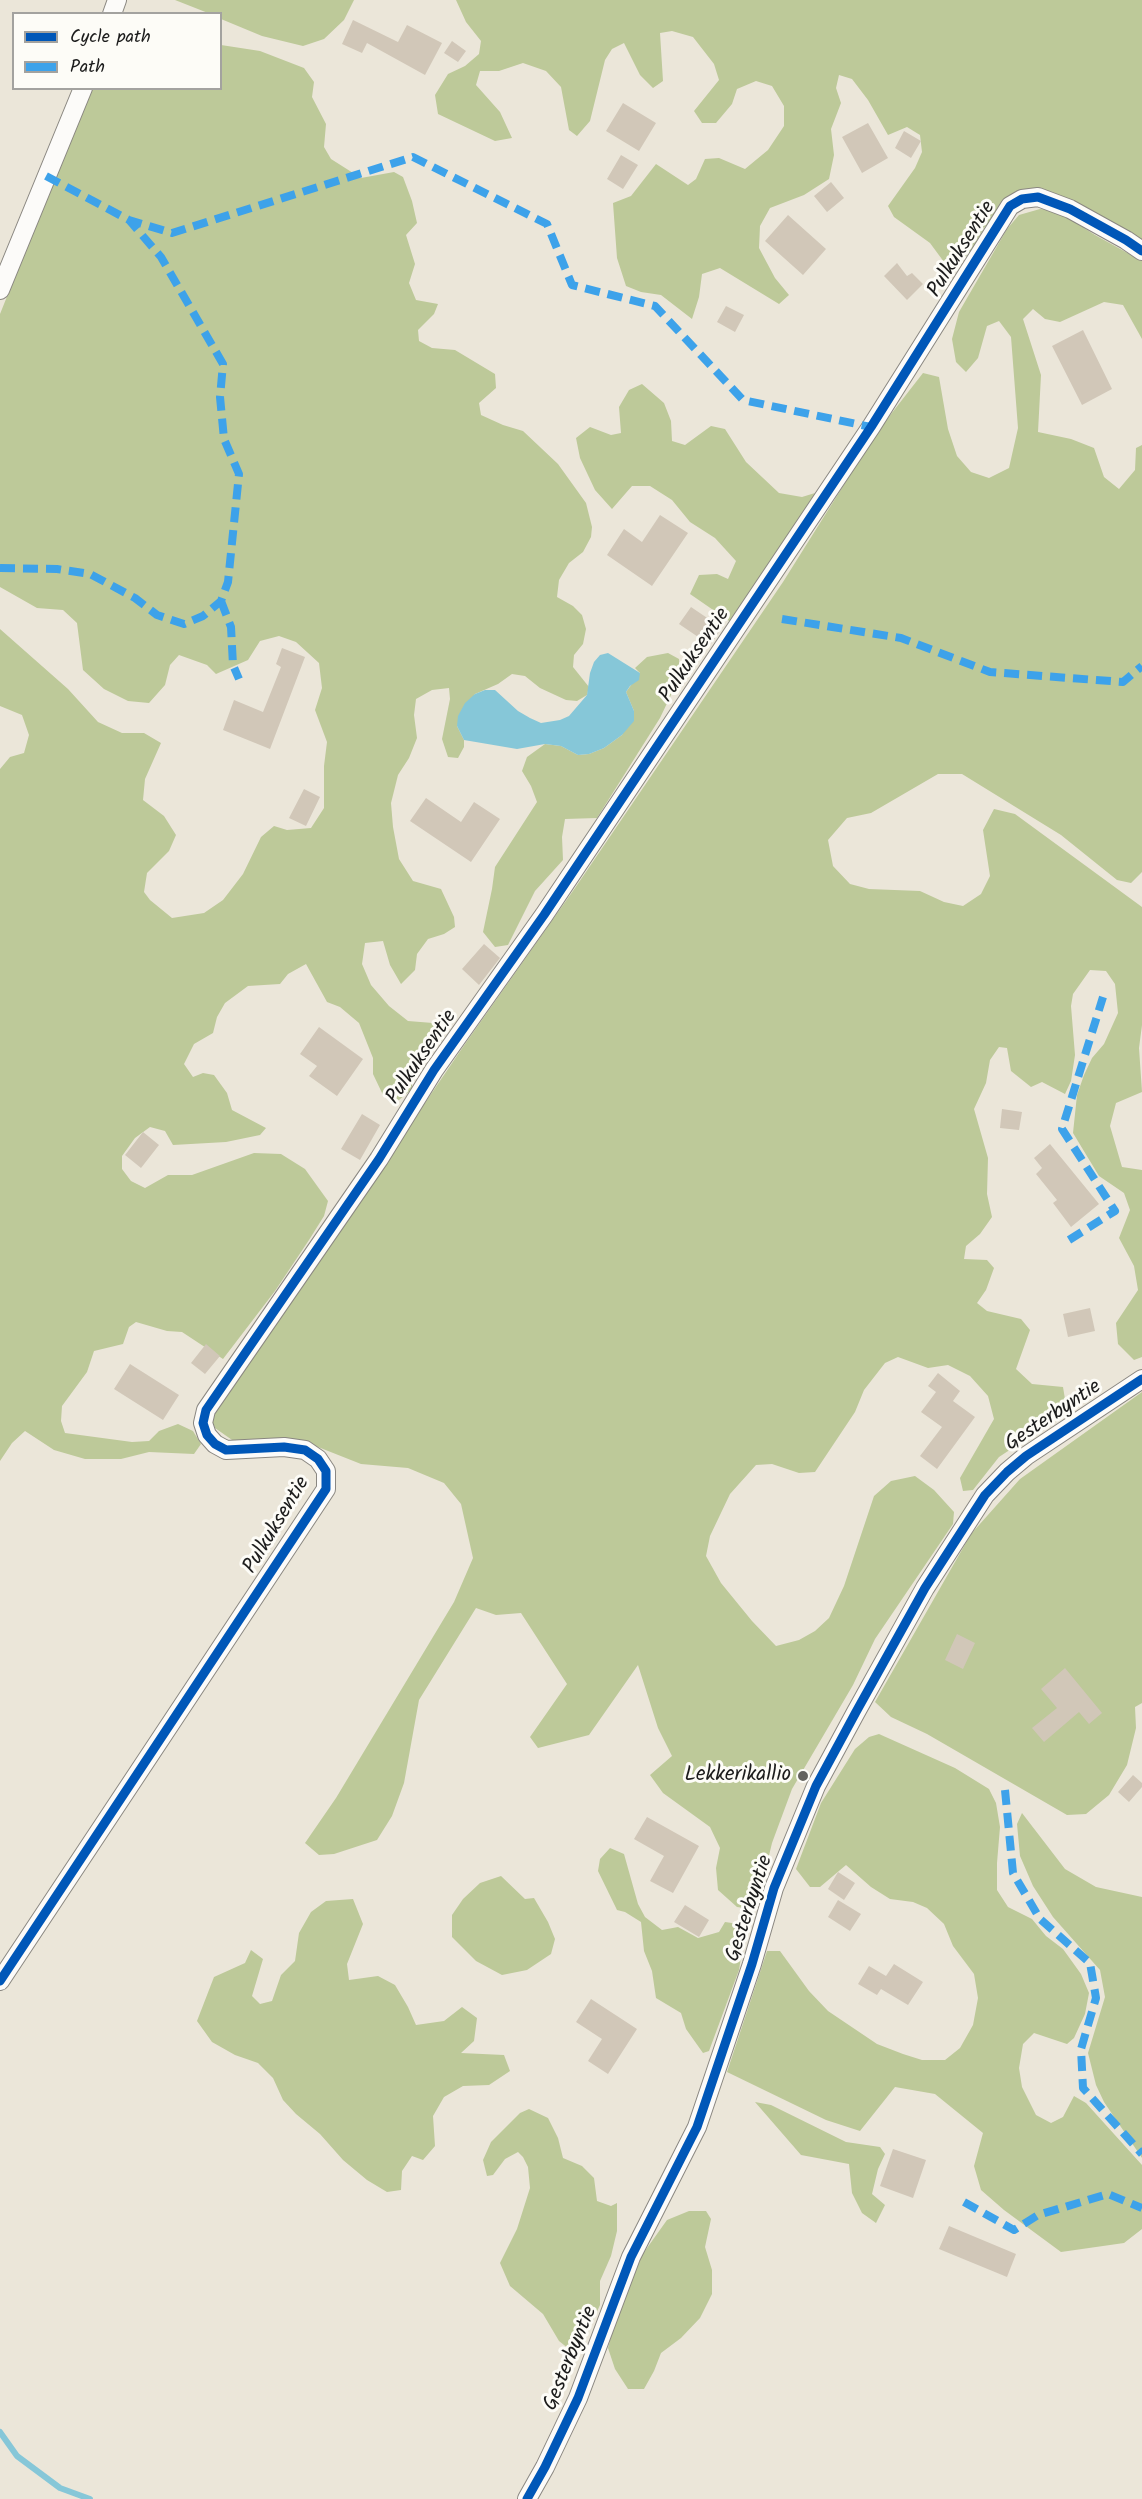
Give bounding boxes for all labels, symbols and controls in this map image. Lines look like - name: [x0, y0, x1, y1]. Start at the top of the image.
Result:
- legend: [12, 12, 222, 90]
- text: Cycle path: [70, 23, 151, 52]
- text: Path: [70, 53, 105, 82]
- street label: Pulkuksentie: [924, 197, 1002, 303]
- street label: Pulkuksentie: [655, 604, 737, 708]
- street label: Pulkuksentie: [382, 1006, 464, 1110]
- street label: Gesterbyntie: [1001, 1376, 1107, 1458]
- street label: Pulkuksentie: [239, 1473, 317, 1579]
- place label: Lekkerikallio: [684, 1763, 791, 1789]
- marker: Lekkerikallio: [796, 1769, 810, 1783]
- street label: Gesterbyntie: [722, 1853, 780, 1965]
- street label: Gesterbyntie: [540, 2303, 604, 2415]

